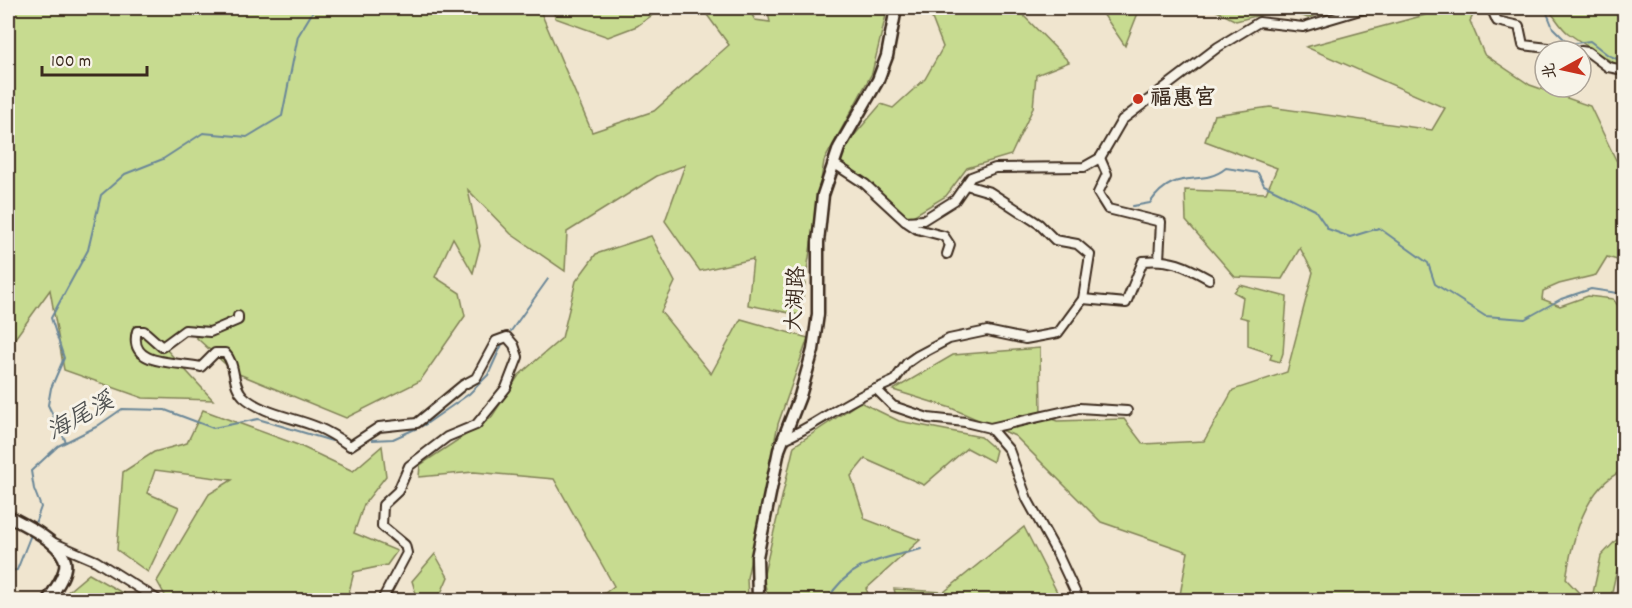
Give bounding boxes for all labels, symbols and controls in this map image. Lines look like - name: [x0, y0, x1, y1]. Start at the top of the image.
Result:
- scale bar: [42, 39, 147, 77]
- north arrow: [1533, 39, 1593, 99]
- text: 100 m: [51, 50, 91, 75]
- text: 北: [1538, 61, 1563, 80]
- place label: 福惠宮: [1150, 84, 1216, 115]
- marker: 福惠宮: [1131, 92, 1145, 106]
- street label: 大湖路: [780, 265, 814, 333]
- water label: 海尾溪: [41, 385, 122, 450]

